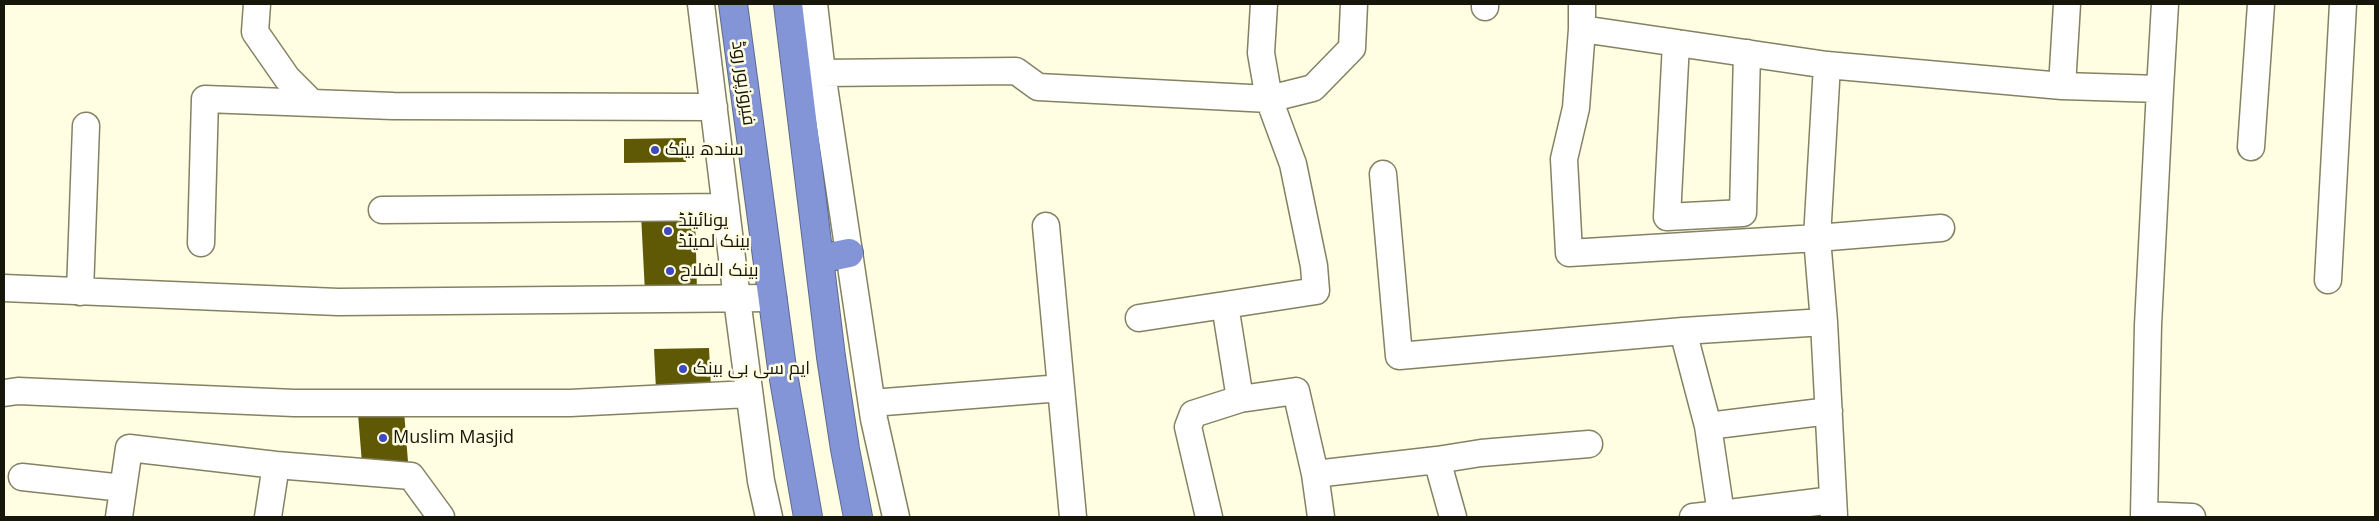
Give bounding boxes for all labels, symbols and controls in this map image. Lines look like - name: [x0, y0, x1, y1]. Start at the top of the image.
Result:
- street label: فیروزپور روڈ: [726, 39, 760, 127]
- place label: سندھ بینک: [665, 139, 744, 161]
- marker: سندھ بینک: [649, 144, 661, 156]
- place label: یونائیٹڈ بینک لمیٹڈ: [678, 210, 750, 252]
- marker: یونائیٹڈ بینک لمیٹڈ: [662, 225, 674, 237]
- place label: بینک الفلاح: [680, 260, 759, 282]
- marker: بینک الفلاح: [664, 265, 676, 277]
- place label: ایم سی بی بینک: [693, 358, 810, 380]
- marker: ایم سی بی بینک: [677, 363, 689, 375]
- place label: Muslim Masjid: [393, 427, 514, 449]
- marker: Muslim Masjid: [377, 432, 389, 444]

